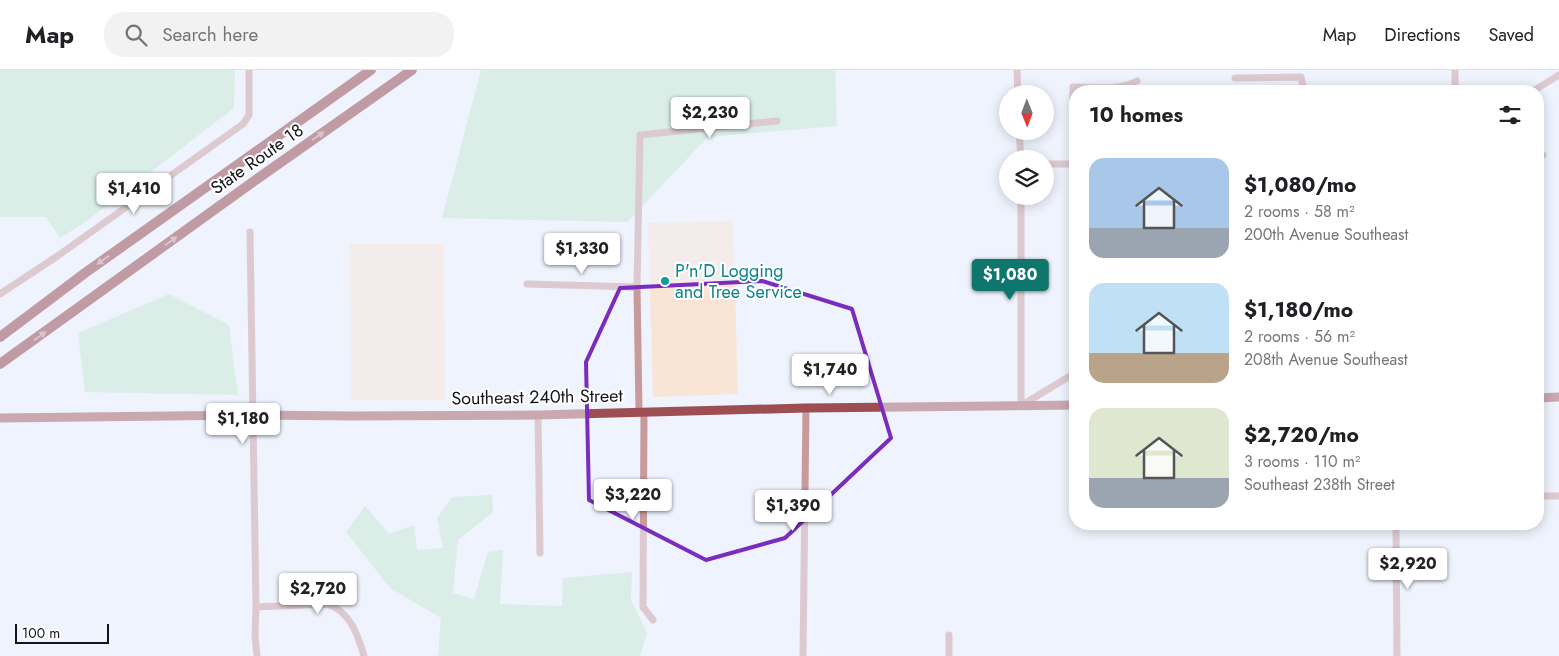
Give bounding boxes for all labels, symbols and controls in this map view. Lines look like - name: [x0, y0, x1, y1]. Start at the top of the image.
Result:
- search box: [104, 12, 454, 57]
- text: Map: [25, 17, 74, 52]
- icon: search: [122, 21, 150, 49]
- text: Search here: [162, 21, 258, 48]
- text: Map: [1323, 22, 1356, 48]
- text: Directions: [1384, 22, 1460, 48]
- text: Saved: [1488, 22, 1534, 48]
- north arrow: [999, 85, 1054, 140]
- map controls: [999, 85, 1054, 205]
- pin: $2,230: [669, 97, 751, 139]
- text: 10 homes: [1089, 100, 1183, 130]
- text: $2,230: [682, 101, 738, 124]
- icon: filters: [1496, 101, 1524, 129]
- street label: State Route 18: [205, 117, 309, 201]
- one-way arrow: [311, 131, 325, 141]
- button: layers: [999, 150, 1054, 205]
- text: $1,080/mo: [1244, 170, 1356, 200]
- pin: $1,410: [93, 172, 175, 215]
- text: $1,410: [107, 177, 161, 200]
- icon: home: [1129, 178, 1189, 238]
- text: 2 rooms · 58 m²: [1244, 200, 1355, 223]
- text: 200th Avenue Southeast: [1244, 223, 1408, 246]
- pin: $1,330: [541, 232, 623, 275]
- one-way arrow: [164, 236, 178, 246]
- text: $1,330: [555, 237, 609, 260]
- one-way arrow: [97, 255, 110, 266]
- place label: P'n'D Logging and Tree Service: [675, 258, 802, 305]
- pin: $1,080: [969, 258, 1051, 301]
- text: $1,080: [983, 263, 1037, 286]
- marker: P'n'D Logging and Tree Service: [659, 275, 671, 287]
- text: $1,180/mo: [1244, 295, 1353, 325]
- icon: home: [1129, 303, 1189, 363]
- text: 2 rooms · 56 m²: [1244, 325, 1355, 348]
- one-way arrow: [33, 331, 46, 341]
- text: 208th Avenue Southeast: [1244, 348, 1408, 371]
- pin: $1,740: [789, 354, 871, 396]
- text: $1,740: [803, 358, 857, 381]
- street label: Southeast 240th Street: [451, 382, 624, 411]
- pin: $1,180: [202, 402, 284, 445]
- text: $1,180: [217, 407, 269, 430]
- text: $2,720/mo: [1244, 420, 1359, 450]
- icon: home: [1129, 428, 1189, 488]
- text: 3 rooms · 110 m²: [1244, 450, 1360, 473]
- text: Southeast 238th Street: [1244, 473, 1395, 496]
- pin: $3,220: [592, 478, 674, 521]
- text: $3,220: [605, 483, 661, 506]
- pin: $1,390: [752, 490, 834, 532]
- text: $1,390: [766, 494, 820, 517]
- pin: $2,920: [1367, 548, 1449, 590]
- text: $2,920: [1379, 552, 1437, 575]
- pin: $2,720: [277, 572, 359, 615]
- text: $2,720: [290, 577, 346, 600]
- scale bar: [15, 621, 109, 644]
- text: 100 m: [22, 623, 60, 643]

